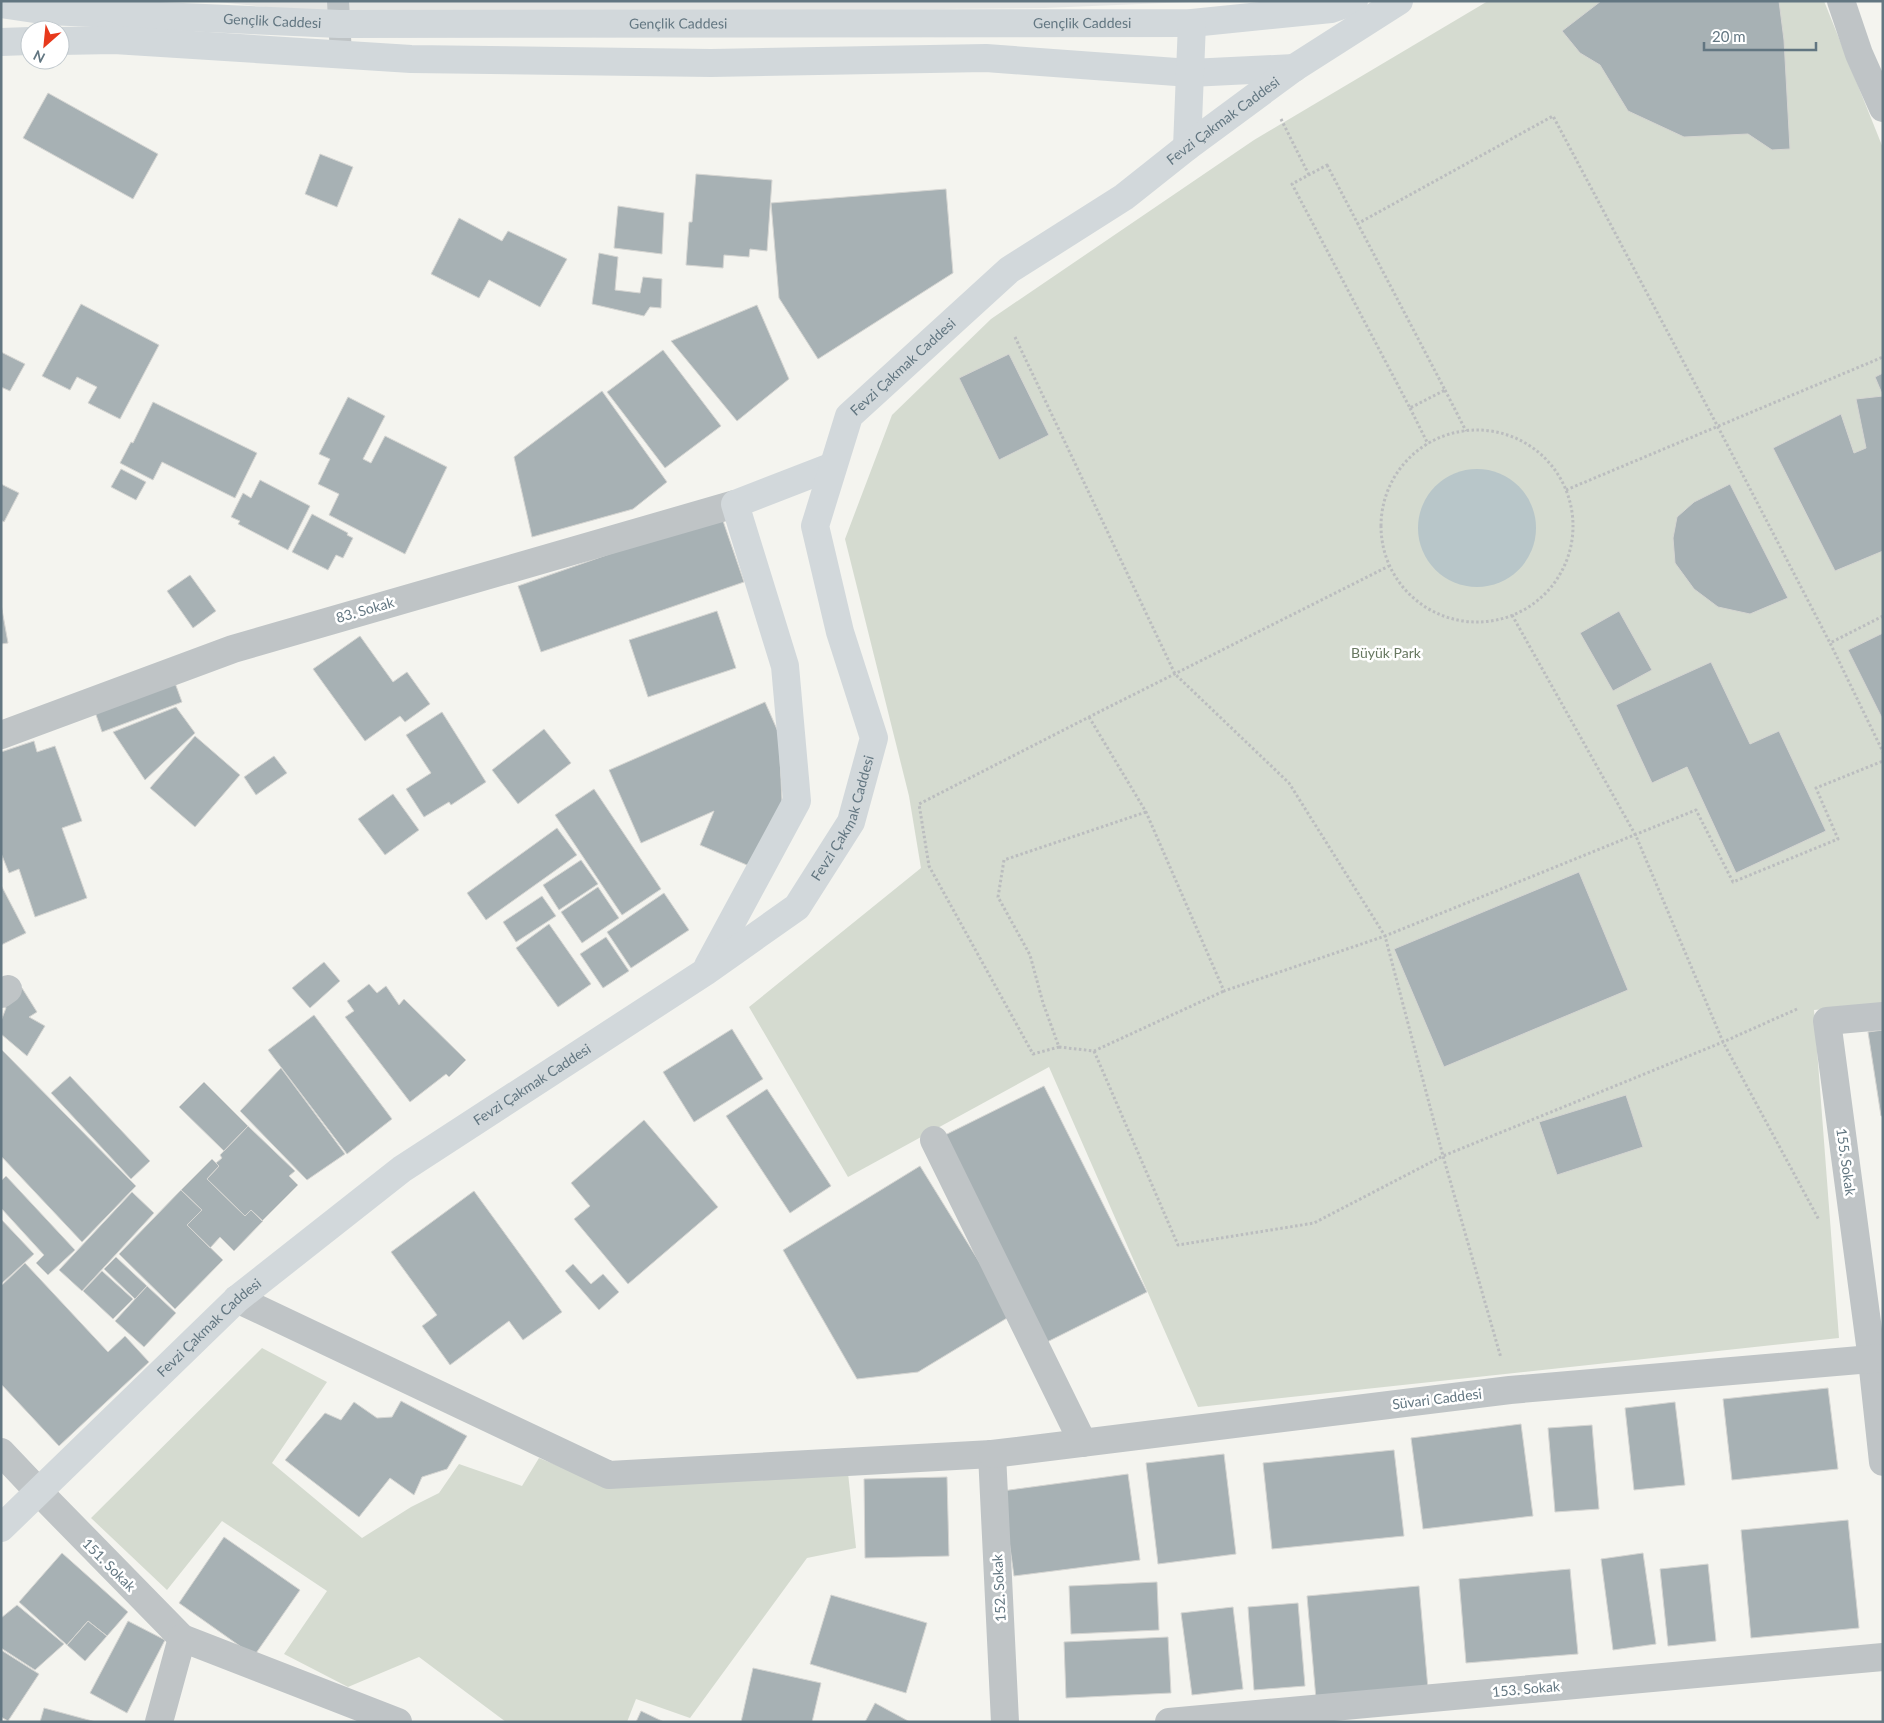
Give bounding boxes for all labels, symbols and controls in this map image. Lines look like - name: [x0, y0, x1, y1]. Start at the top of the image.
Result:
- street label: Gençlik Caddesi: [223, 10, 322, 31]
- street label: Gençlik Caddesi: [1033, 14, 1131, 31]
- street label: Gençlik Caddesi: [629, 15, 727, 32]
- north arrow: [20, 20, 70, 70]
- scale bar: [1704, 20, 1816, 52]
- text: 20 m: [1712, 27, 1746, 45]
- text: N: [30, 47, 48, 67]
- street label: Fevzi Çakmak Caddesi: [1163, 73, 1283, 168]
- street label: Fevzi Çakmak Caddesi: [846, 314, 959, 419]
- street label: 83. Sokak: [334, 593, 397, 626]
- park label: Büyük Park: [1351, 644, 1422, 661]
- street label: Fevzi Çakmak Caddesi: [807, 753, 877, 884]
- street label: Fevzi Çakmak Caddesi: [470, 1040, 594, 1128]
- street label: 155. Sokak: [1833, 1127, 1860, 1198]
- street label: Fevzi Çakmak Caddesi: [153, 1274, 264, 1380]
- street label: Süvari Caddesi: [1391, 1385, 1483, 1412]
- street label: 151. Sokak: [79, 1535, 140, 1595]
- street label: 152. Sokak: [988, 1553, 1009, 1622]
- street label: 153. Sokak: [1491, 1677, 1561, 1700]

